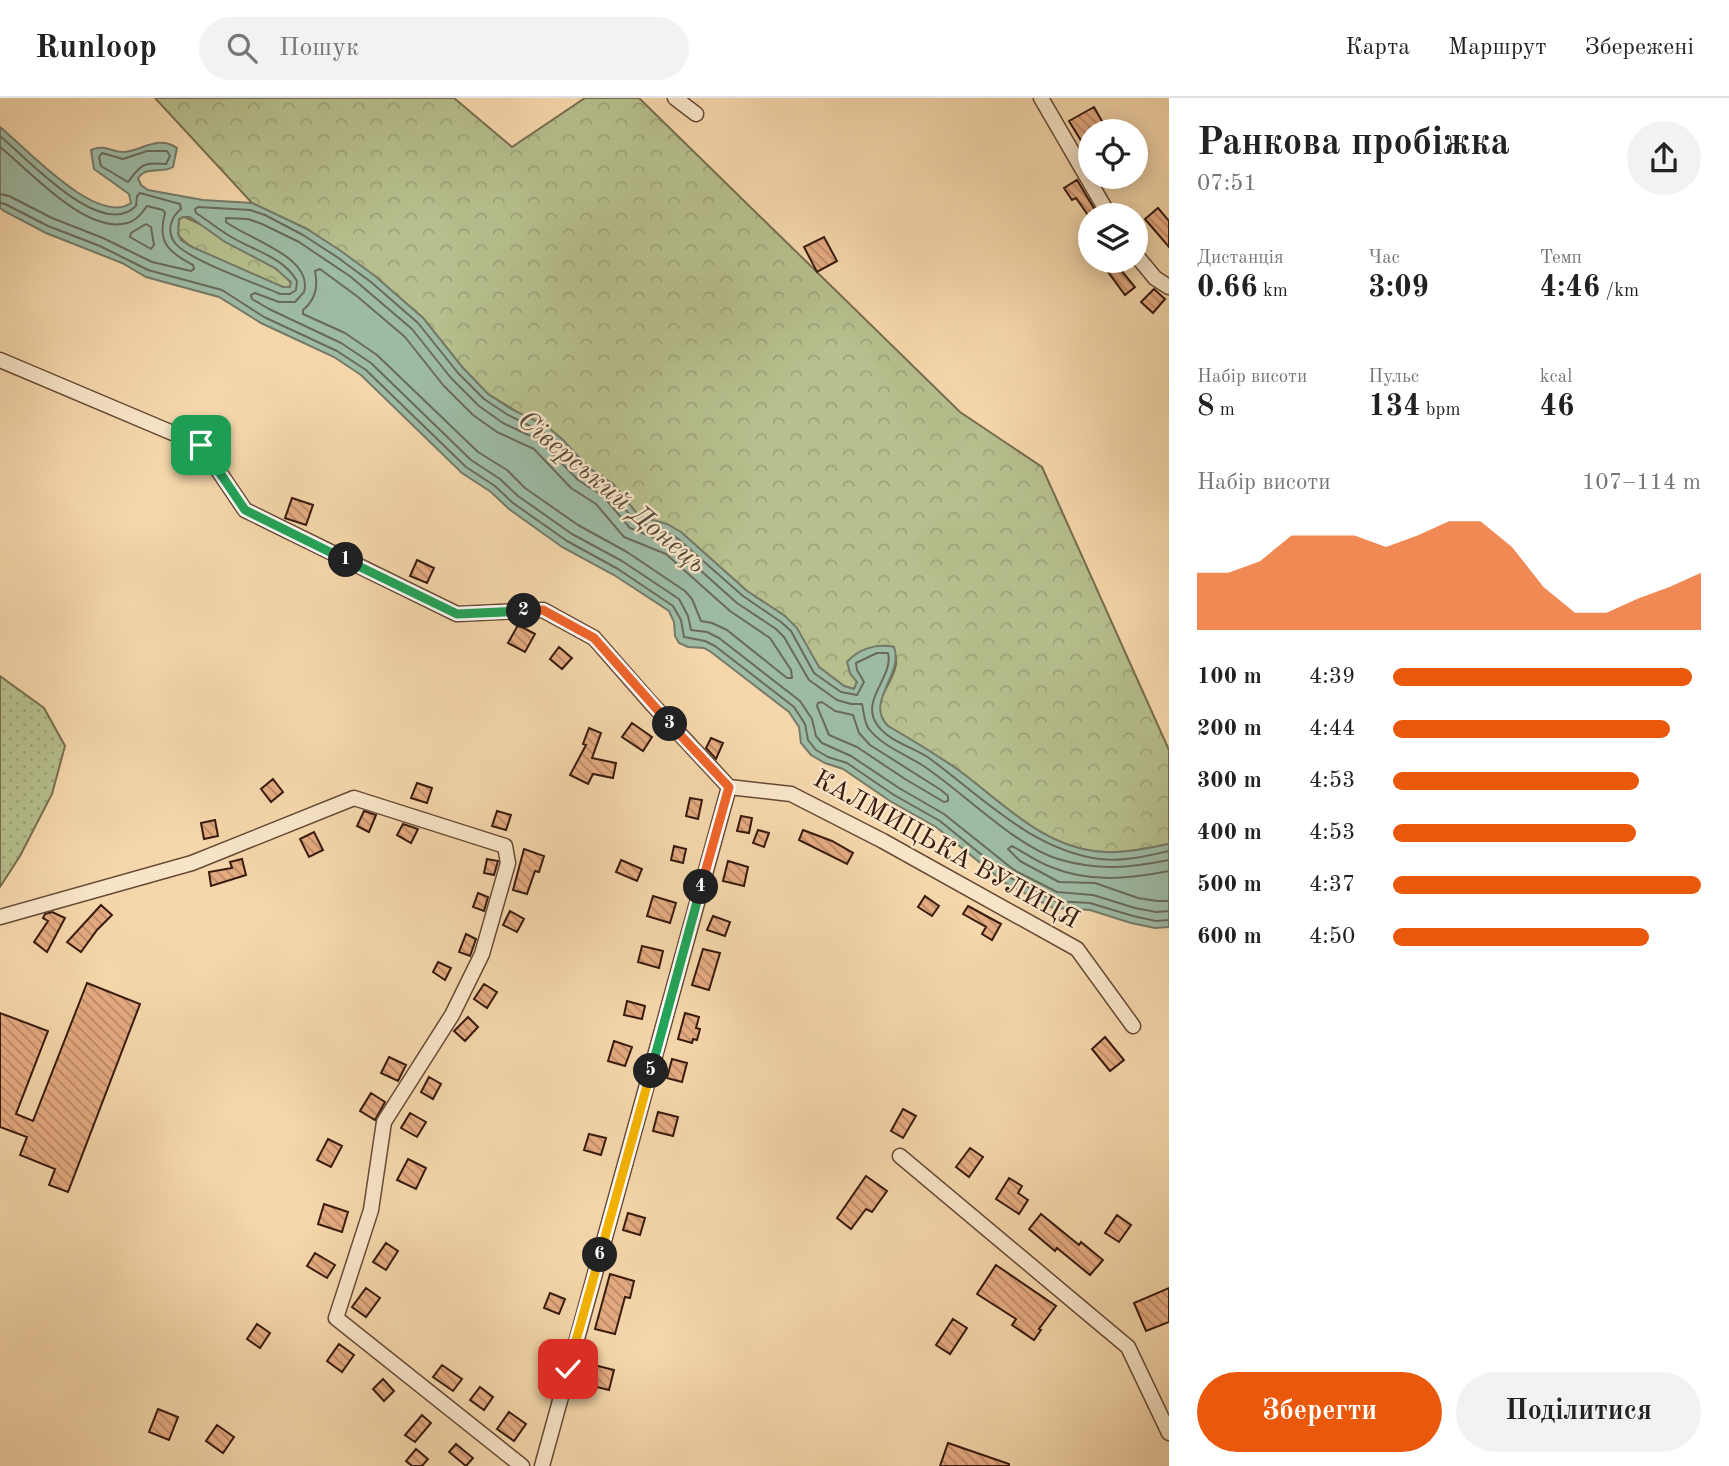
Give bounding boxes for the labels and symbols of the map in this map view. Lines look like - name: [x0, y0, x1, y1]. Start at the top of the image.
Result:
- water label: Сіверський Донець: [511, 406, 711, 580]
- pin: [171, 415, 231, 475]
- pin: 1: [328, 542, 364, 578]
- pin: 2: [506, 594, 542, 628]
- pin: 3: [652, 706, 688, 742]
- street label: КАЛМИЦЬКА ВУЛИЦЯ: [809, 766, 1083, 934]
- pin: 4: [684, 870, 718, 904]
- pin: 5: [634, 1054, 668, 1088]
- pin: 6: [582, 1238, 618, 1272]
- pin: [538, 1339, 598, 1399]

